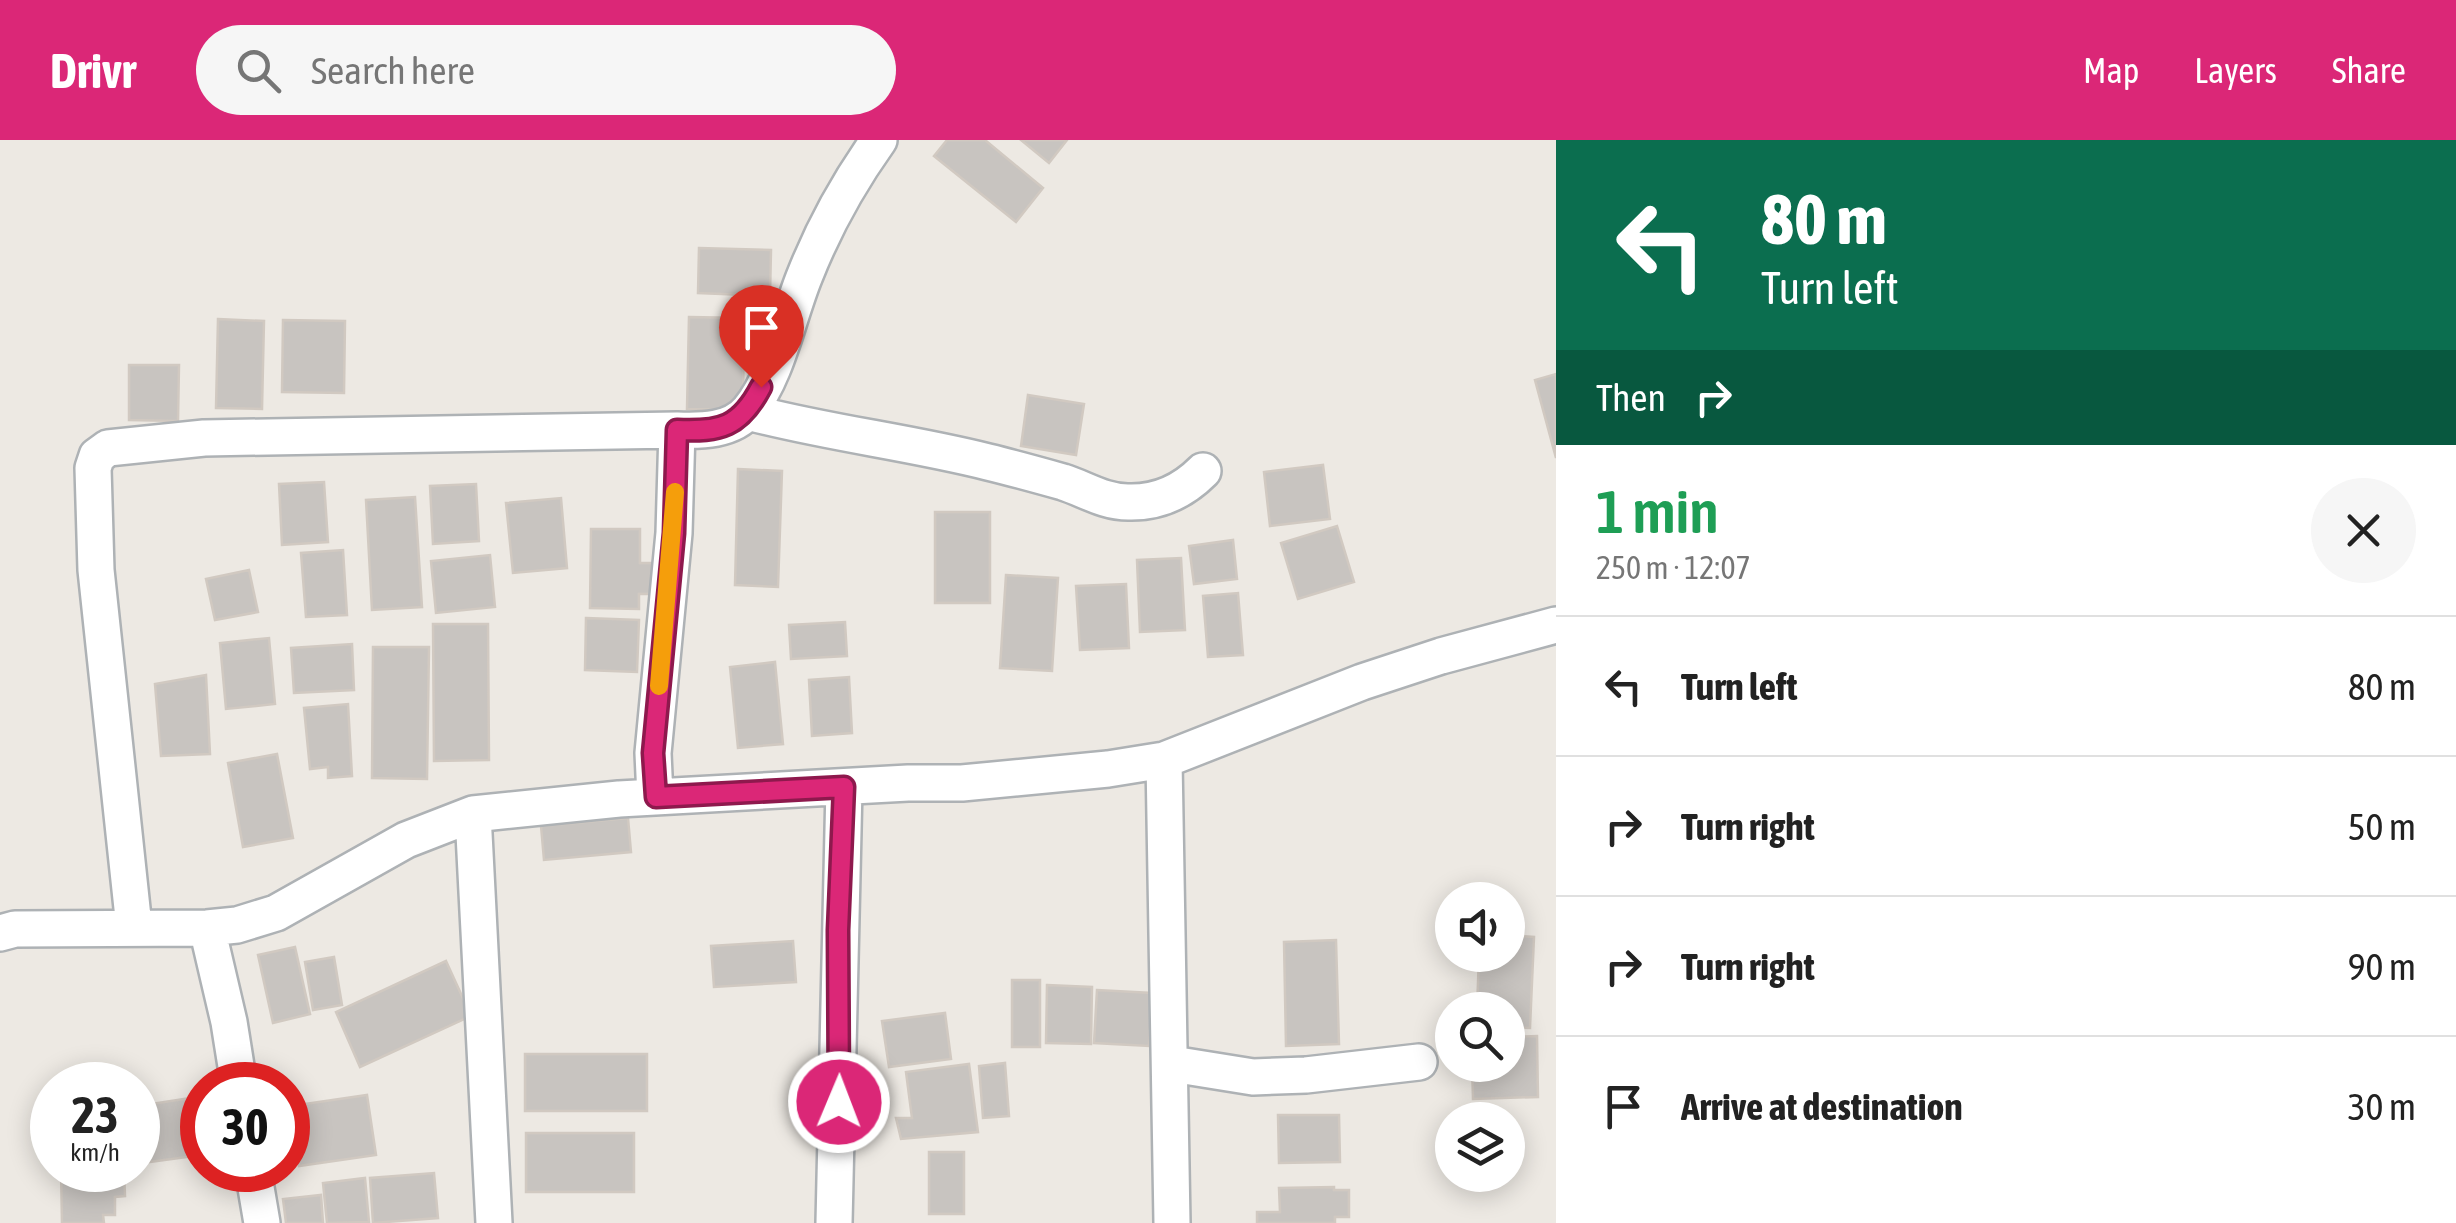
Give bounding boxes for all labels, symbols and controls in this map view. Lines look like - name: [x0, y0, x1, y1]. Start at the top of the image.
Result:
- search box: [196, 25, 896, 115]
- text: Drivr: [50, 43, 136, 98]
- icon: search: [231, 43, 286, 98]
- text: Search here: [311, 49, 475, 92]
- text: Map: [2083, 50, 2139, 90]
- text: Layers: [2194, 50, 2277, 90]
- text: Share: [2332, 50, 2406, 90]
- text: 80 m: [1761, 179, 1887, 259]
- icon: left: [1596, 180, 1726, 310]
- text: Turn left: [1761, 262, 1899, 314]
- pin: [719, 285, 804, 388]
- icon: arrive: [734, 300, 789, 355]
- icon: right: [1686, 370, 1741, 425]
- text: Then: [1596, 376, 1666, 419]
- text: 1 min: [1596, 477, 1719, 546]
- button: close: [2311, 478, 2416, 583]
- text: 250 m · 12:07: [1596, 549, 1751, 586]
- icon: left: [1596, 659, 1651, 714]
- text: Turn left: [1681, 665, 1797, 708]
- text: 80 m: [2348, 665, 2416, 708]
- icon: right: [1596, 799, 1651, 854]
- text: Turn right: [1681, 805, 1815, 848]
- text: 50 m: [2348, 805, 2416, 848]
- map controls: [1435, 882, 1525, 1192]
- button: sound: [1435, 882, 1525, 972]
- icon: right: [1596, 939, 1651, 994]
- text: Turn right: [1681, 945, 1815, 988]
- text: 90 m: [2348, 945, 2416, 988]
- button: search: [1435, 992, 1525, 1082]
- position arrow: [787, 1050, 891, 1154]
- speed limit sign: 30: [180, 1062, 310, 1192]
- icon: arrive: [1596, 1079, 1651, 1134]
- text: Arrive at destination: [1681, 1085, 1963, 1128]
- text: 30 m: [2348, 1085, 2416, 1128]
- text: 23: [71, 1086, 118, 1144]
- button: layers: [1435, 1102, 1525, 1192]
- text: km/h: [70, 1138, 120, 1166]

